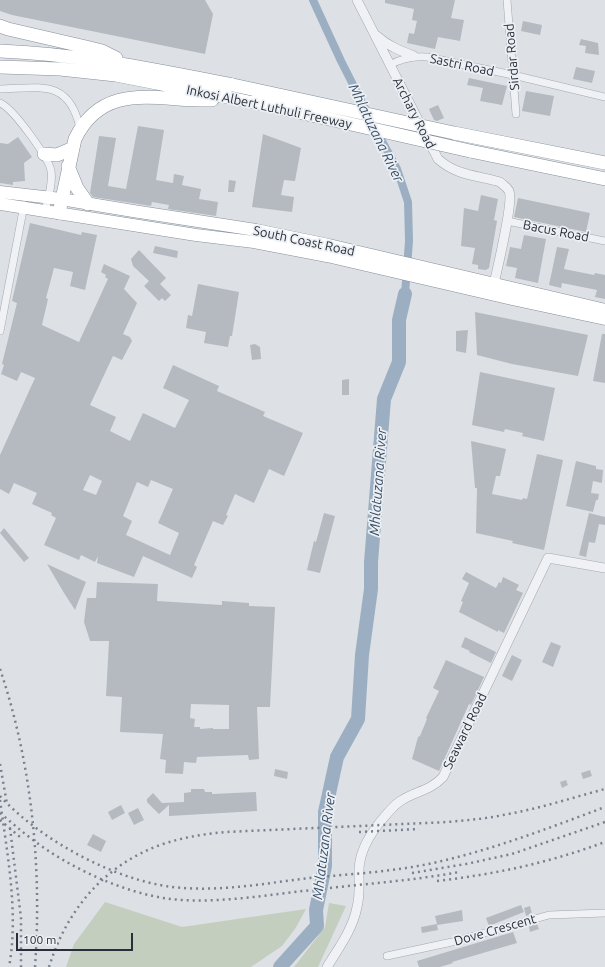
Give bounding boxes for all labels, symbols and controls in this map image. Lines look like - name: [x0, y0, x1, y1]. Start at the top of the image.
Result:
- street label: Sirdar Road: [501, 23, 523, 91]
- street label: Sastri Road: [428, 51, 496, 79]
- street label: Archary Road: [389, 75, 439, 151]
- water label: Mhlatuzana River: [345, 81, 407, 185]
- street label: Inkosi Albert Luthuli Freeway: [185, 82, 353, 132]
- street label: Bacus Road: [522, 217, 590, 245]
- street label: South Coast Road: [252, 223, 356, 259]
- water label: Mhlatuzana River: [366, 428, 390, 536]
- street label: Seaward Road: [440, 690, 490, 772]
- water label: Mhlatuzana River: [309, 792, 339, 900]
- street label: Dove Crescent: [452, 911, 538, 949]
- scale bar: [18, 925, 135, 951]
- text: 100 m: [23, 933, 56, 946]

